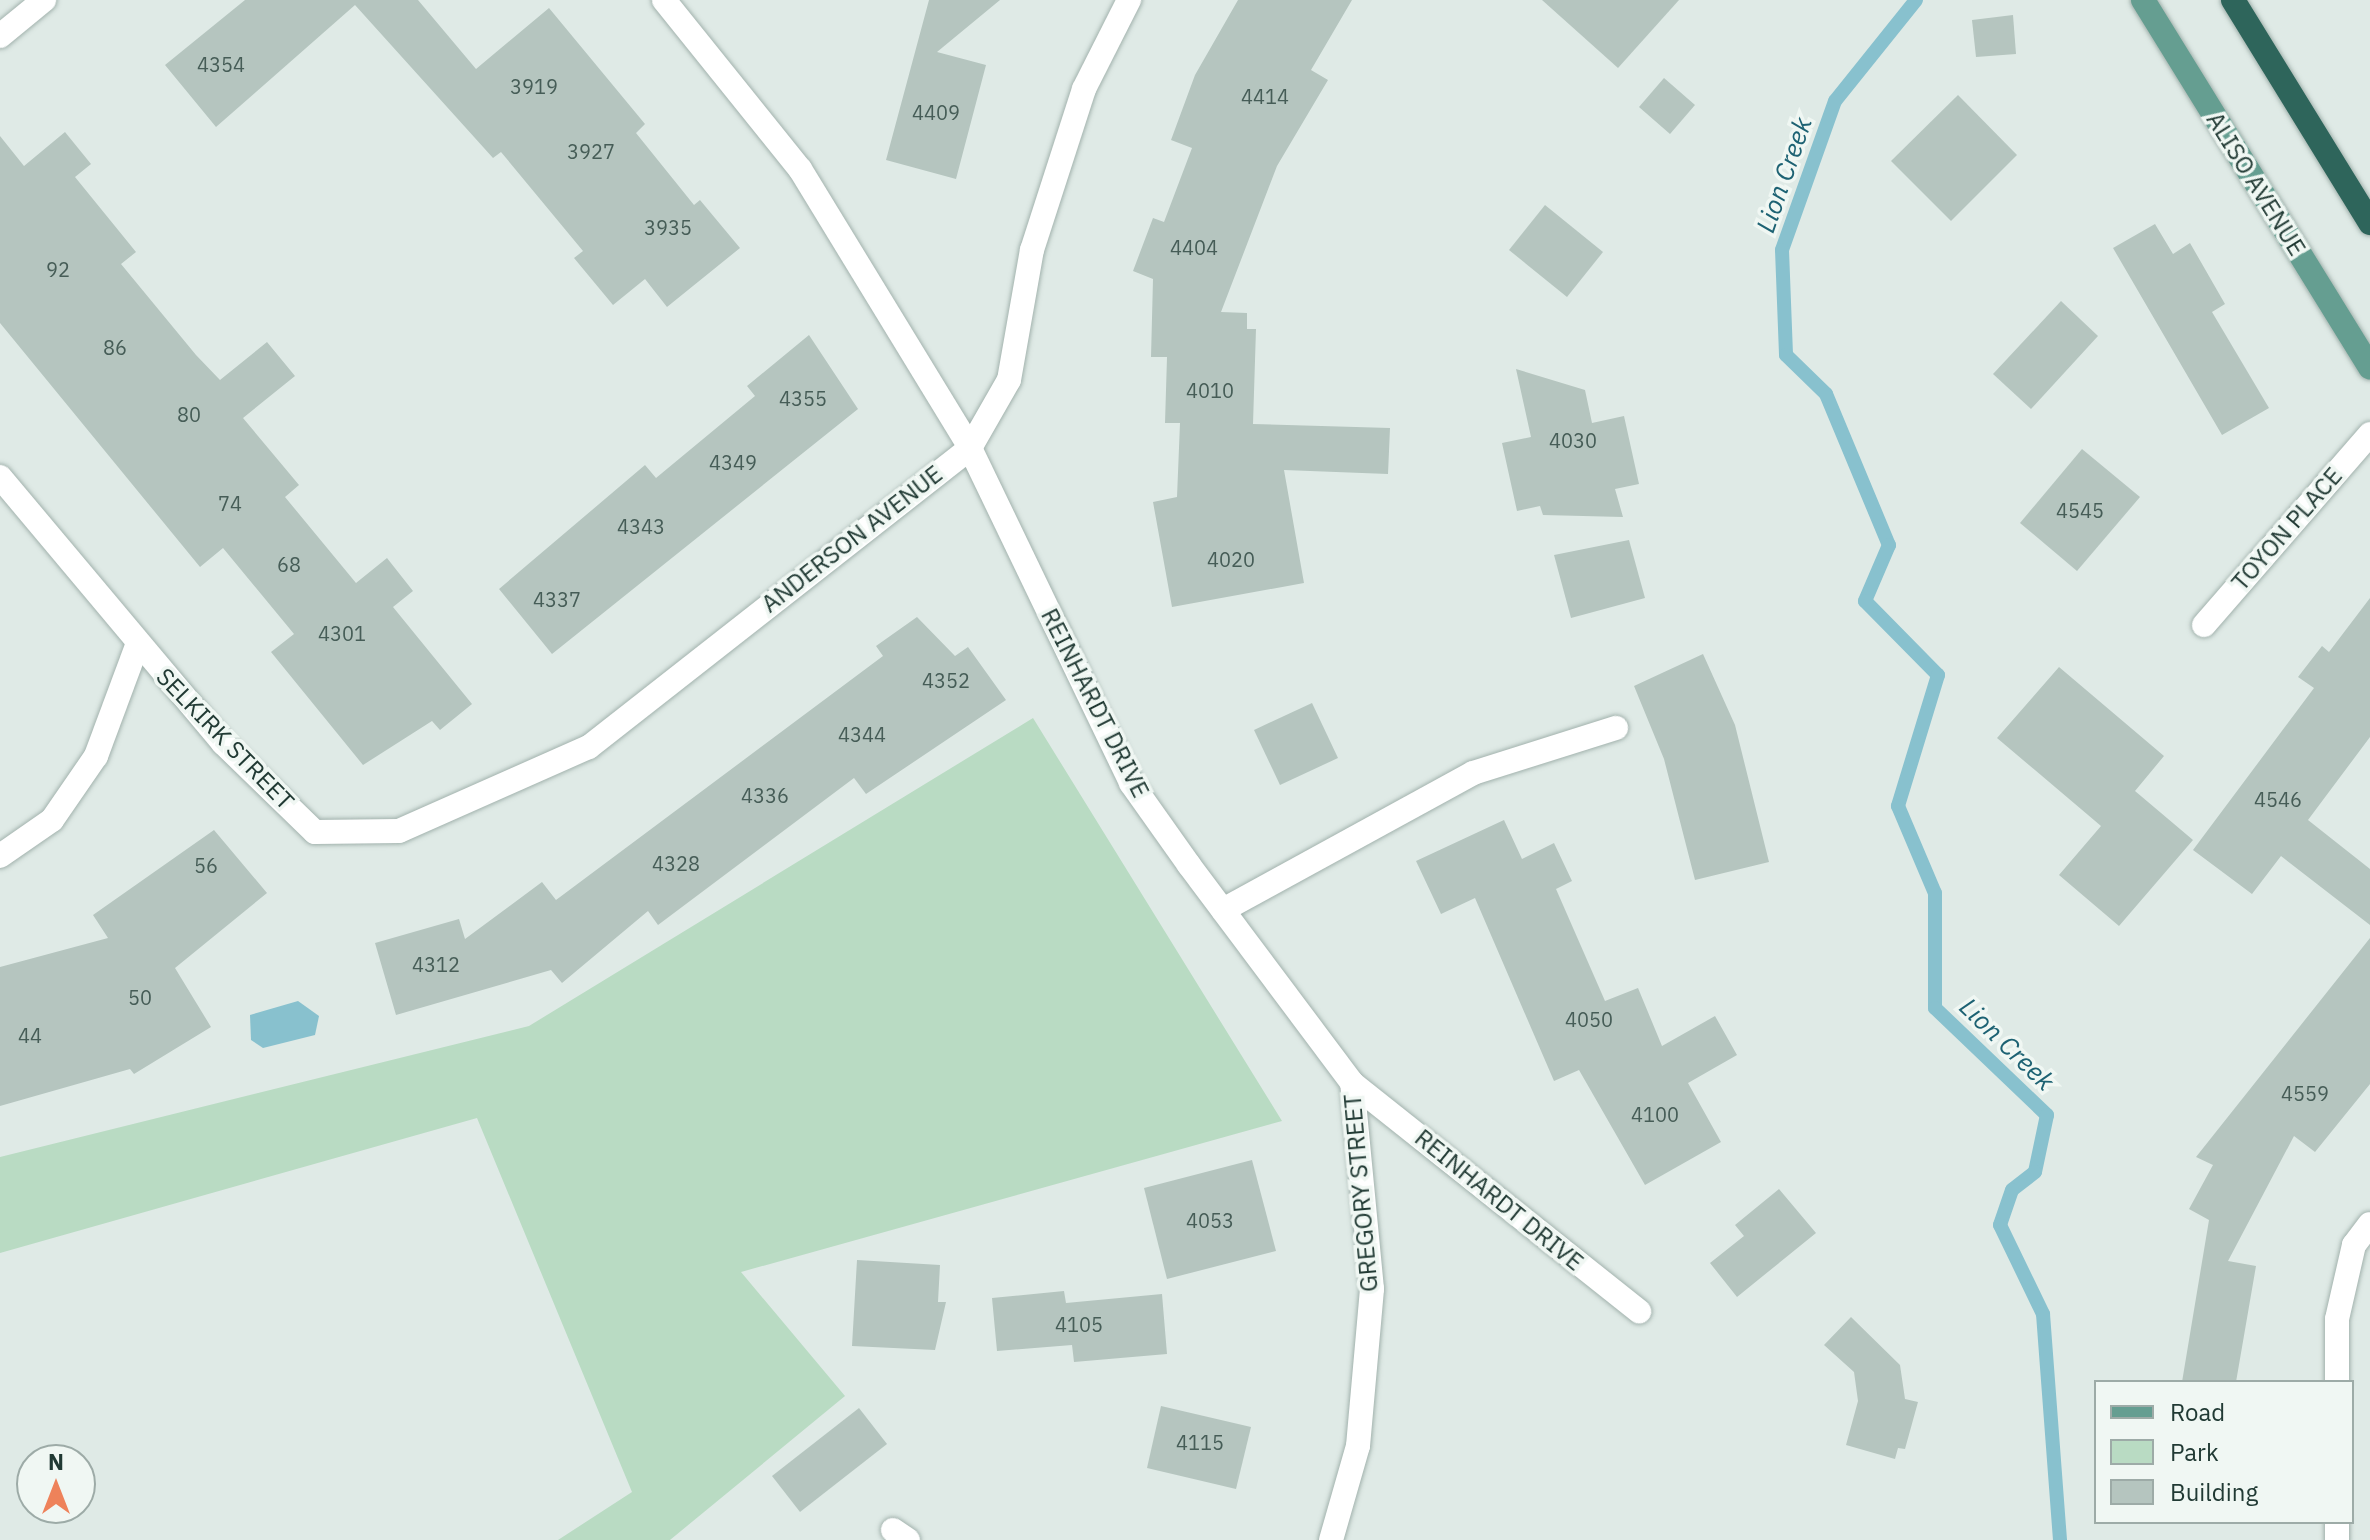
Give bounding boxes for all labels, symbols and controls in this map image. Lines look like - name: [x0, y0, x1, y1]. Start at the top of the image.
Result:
- house number: 4354: [197, 52, 245, 76]
- house number: 3919: [510, 74, 558, 98]
- house number: 4414: [1241, 84, 1289, 108]
- house number: 4409: [912, 100, 960, 124]
- street label: ALISO AVENUE: [2200, 107, 2312, 261]
- water label: Lion Creek: [1750, 113, 1818, 237]
- house number: 3927: [567, 139, 615, 163]
- house number: 3935: [644, 215, 692, 239]
- house number: 4404: [1170, 235, 1218, 259]
- house number: 92: [46, 257, 70, 281]
- house number: 86: [103, 335, 127, 359]
- house number: 4010: [1186, 378, 1234, 402]
- house number: 4355: [779, 386, 827, 410]
- house number: 80: [177, 402, 201, 426]
- house number: 4030: [1549, 428, 1597, 452]
- house number: 4349: [709, 450, 757, 474]
- street label: ANDERSON AVENUE: [756, 459, 948, 619]
- street label: TOYON PLACE: [2226, 462, 2348, 596]
- house number: 74: [218, 491, 242, 515]
- house number: 4545: [2056, 498, 2104, 522]
- house number: 4343: [617, 514, 665, 538]
- house number: 4020: [1207, 547, 1255, 571]
- house number: 68: [277, 552, 301, 576]
- house number: 4337: [533, 587, 581, 611]
- street label: REINHARDT DRIVE: [1035, 604, 1155, 802]
- house number: 4301: [318, 621, 366, 645]
- street label: SELKIRK STREET: [150, 662, 300, 816]
- house number: 4352: [922, 668, 970, 692]
- house number: 4344: [838, 722, 886, 746]
- house number: 4336: [741, 783, 789, 807]
- house number: 4546: [2254, 787, 2302, 811]
- house number: 4328: [652, 851, 700, 875]
- house number: 56: [194, 853, 218, 877]
- house number: 4312: [412, 952, 460, 976]
- house number: 50: [128, 985, 152, 1009]
- water label: Lion Creek: [1953, 991, 2061, 1097]
- house number: 4050: [1565, 1007, 1613, 1031]
- house number: 44: [18, 1023, 42, 1047]
- house number: 4559: [2281, 1081, 2329, 1105]
- street label: GREGORY STREET: [1338, 1093, 1384, 1293]
- house number: 4100: [1631, 1102, 1679, 1126]
- street label: REINHARDT DRIVE: [1409, 1123, 1589, 1277]
- house number: 4053: [1186, 1208, 1234, 1232]
- house number: 4105: [1055, 1312, 1103, 1336]
- legend: [2094, 1380, 2354, 1524]
- text: Road: [2170, 1396, 2225, 1428]
- house number: 4115: [1176, 1430, 1224, 1454]
- text: Park: [2170, 1436, 2219, 1468]
- north arrow: [16, 1444, 96, 1524]
- text: N: [48, 1447, 64, 1476]
- text: Building: [2170, 1476, 2258, 1508]

